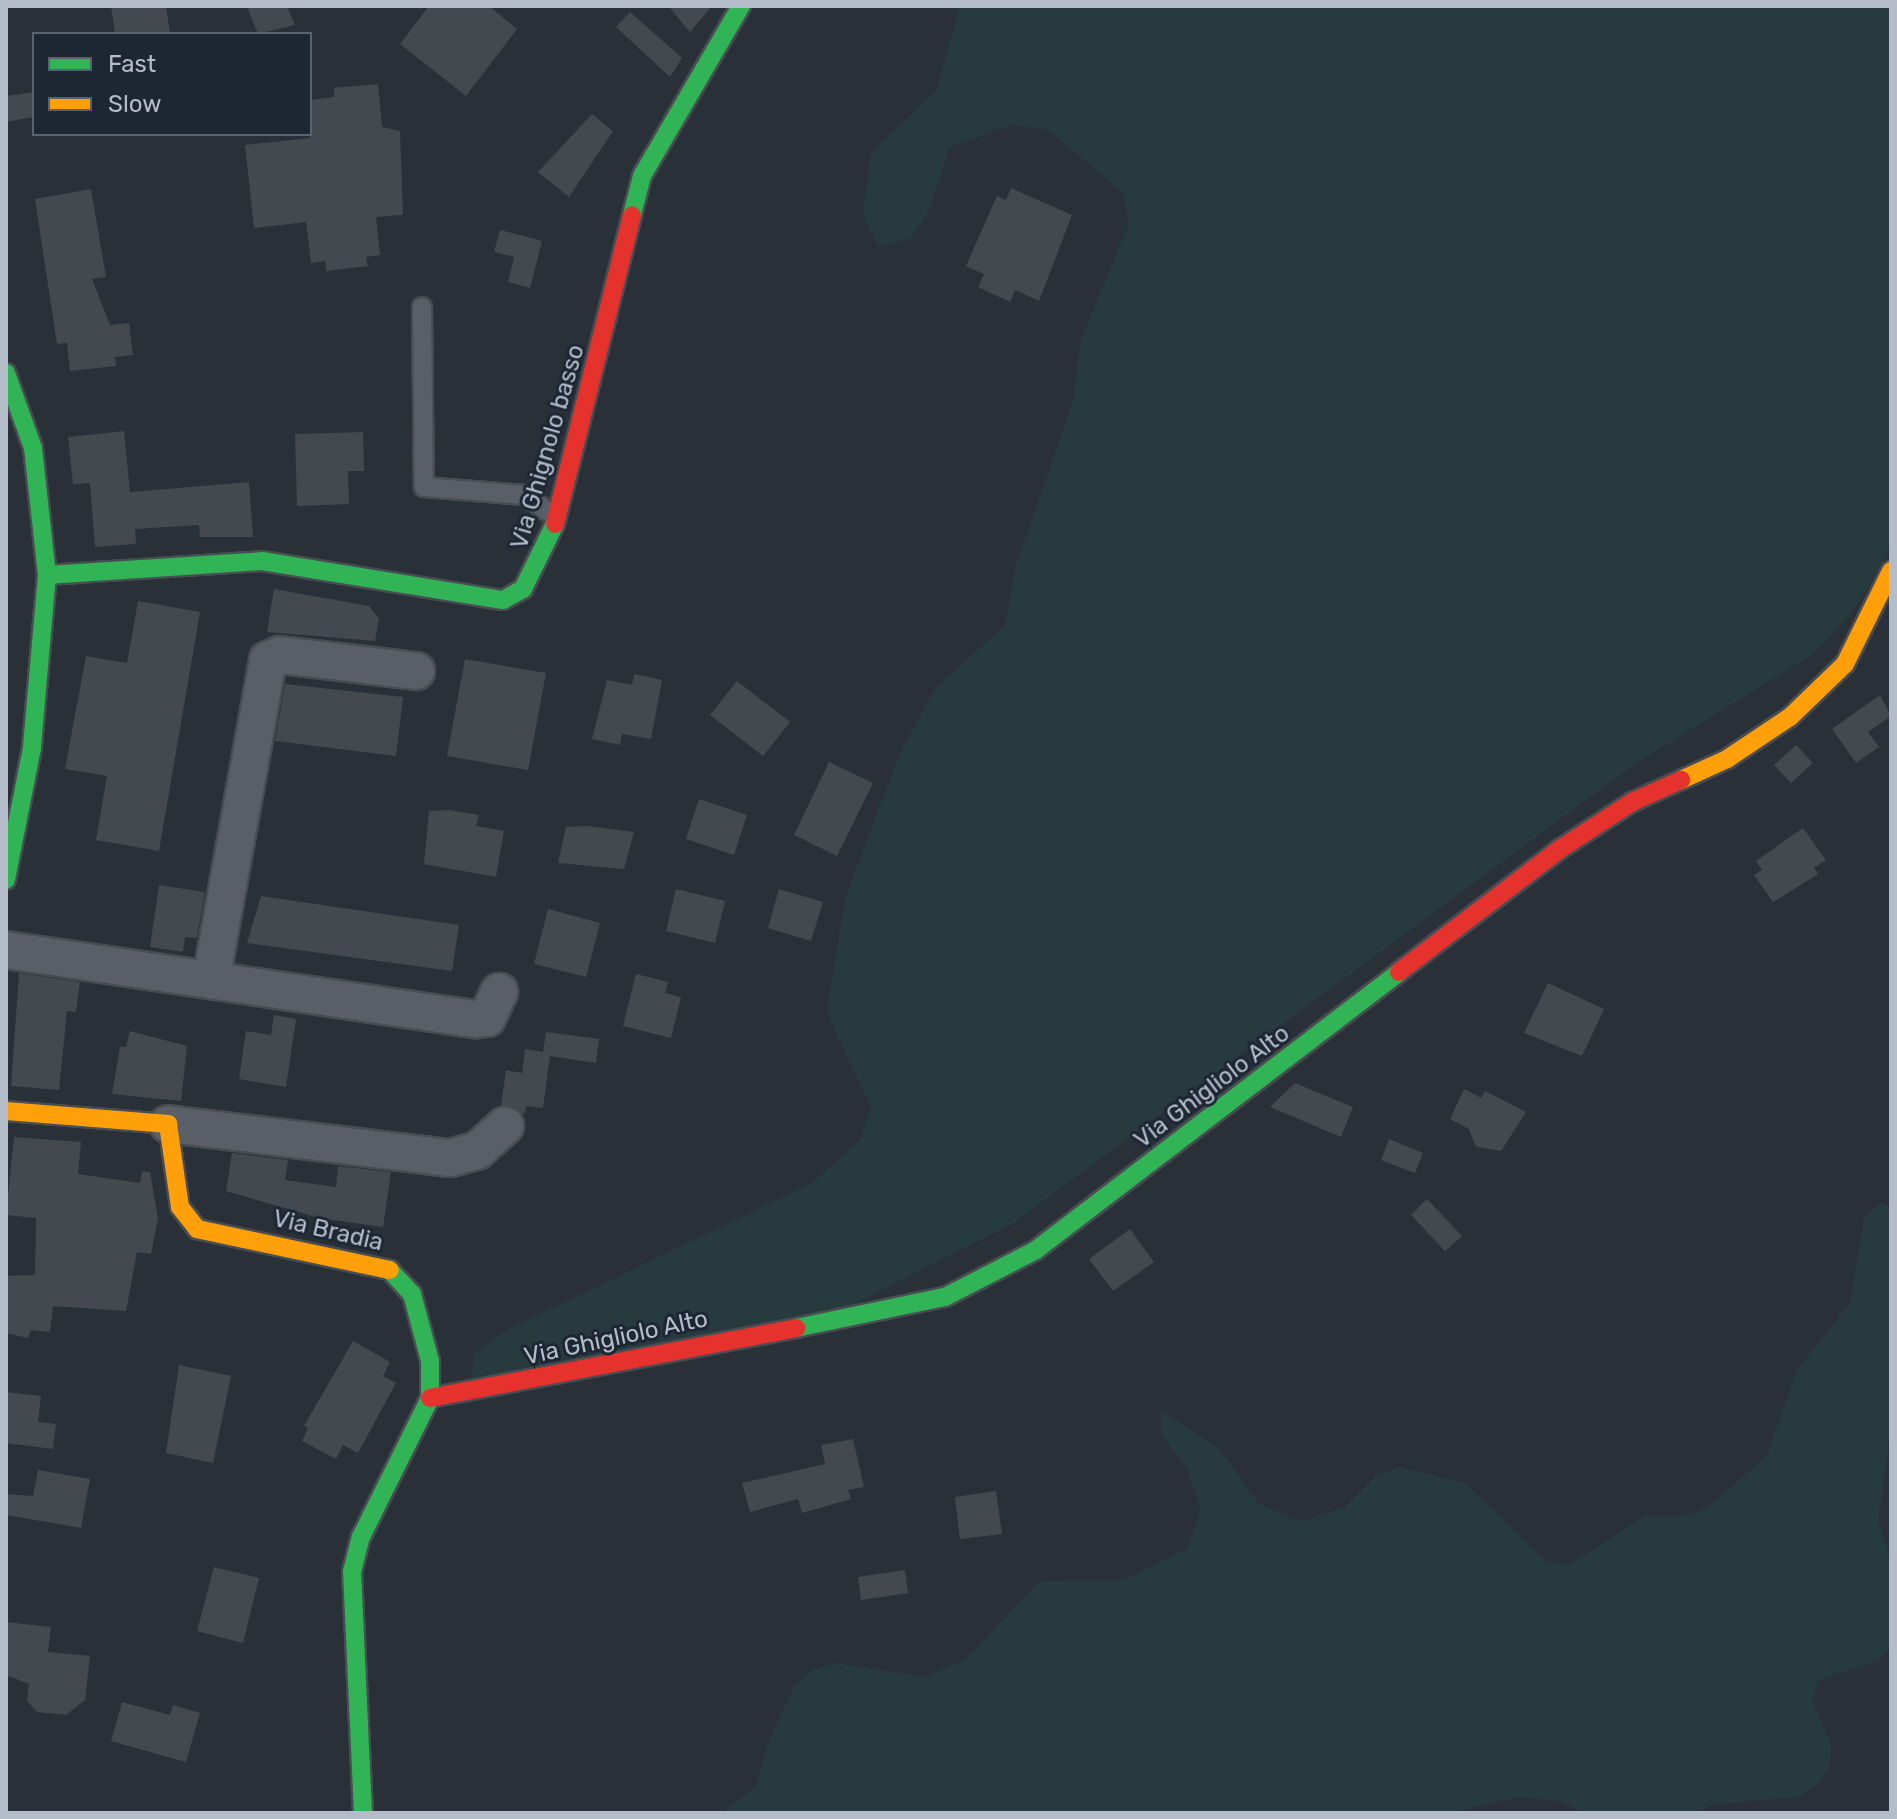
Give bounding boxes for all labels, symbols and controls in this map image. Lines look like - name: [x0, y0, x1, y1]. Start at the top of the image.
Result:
- legend: [32, 32, 312, 136]
- text: Fast: [108, 50, 156, 78]
- text: Slow: [108, 90, 161, 118]
- street label: Via Ghignolo basso: [505, 341, 591, 553]
- street label: Via Ghigliolo Alto: [1128, 1019, 1296, 1155]
- street label: Via Bradia: [270, 1204, 386, 1258]
- street label: Via Ghigliolo Alto: [521, 1304, 711, 1372]

